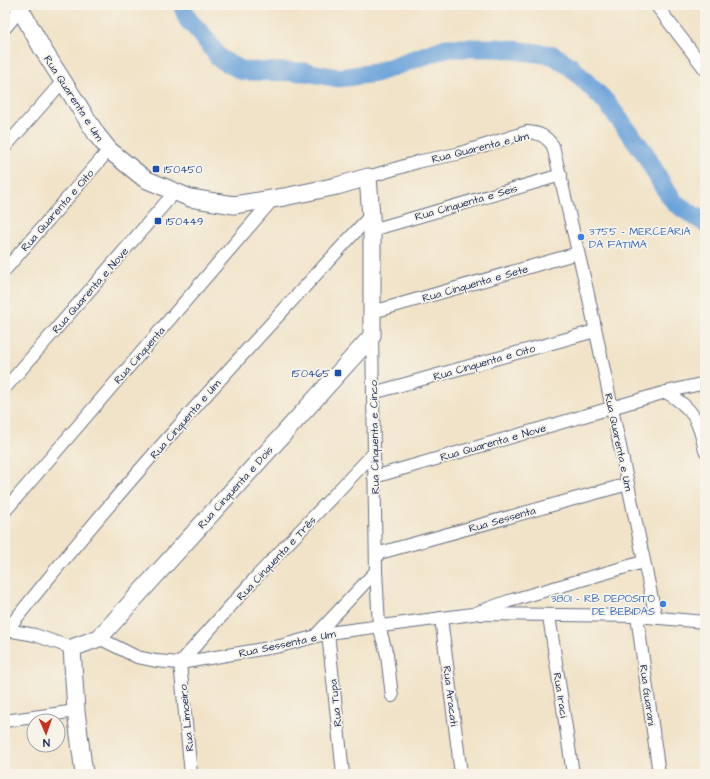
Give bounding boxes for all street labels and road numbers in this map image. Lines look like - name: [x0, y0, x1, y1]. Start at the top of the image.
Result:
- street label: Rua Quarenta e Um: [40, 52, 107, 144]
- street label: Rua Quarenta e Um: [430, 128, 531, 167]
- street label: Rua Quarenta e Oito: [17, 165, 98, 255]
- street label: Rua Cinquenta e Seis: [413, 181, 520, 224]
- street label: Rua Quarenta e Nove: [49, 244, 132, 337]
- street label: Rua Cinquenta e Sete: [421, 261, 530, 306]
- street label: Rua Cinquenta: [110, 323, 169, 387]
- street label: Rua Cinquenta e Oito: [431, 341, 538, 384]
- street label: Rua Cinquenta e Um: [147, 376, 224, 462]
- street label: Rua Cinquenta e Cinco: [366, 379, 383, 494]
- street label: Rua Quarenta e Um: [601, 392, 636, 493]
- street label: Rua Quarenta e Nove: [438, 420, 548, 465]
- street label: Rua Cinquenta e Dois: [194, 442, 277, 532]
- street label: Rua Sessenta: [467, 503, 538, 536]
- street label: Rua Cinquenta e Três: [233, 513, 320, 604]
- street label: Rua Sessenta e Um: [237, 626, 337, 661]
- street label: Rua Guarani: [636, 664, 659, 727]
- street label: Rua Aracati: [439, 665, 462, 727]
- street label: Rua Iraci: [550, 671, 572, 719]
- street label: Rua Tupa: [326, 678, 345, 727]
- street label: Rua Limoeiro: [175, 683, 197, 752]

